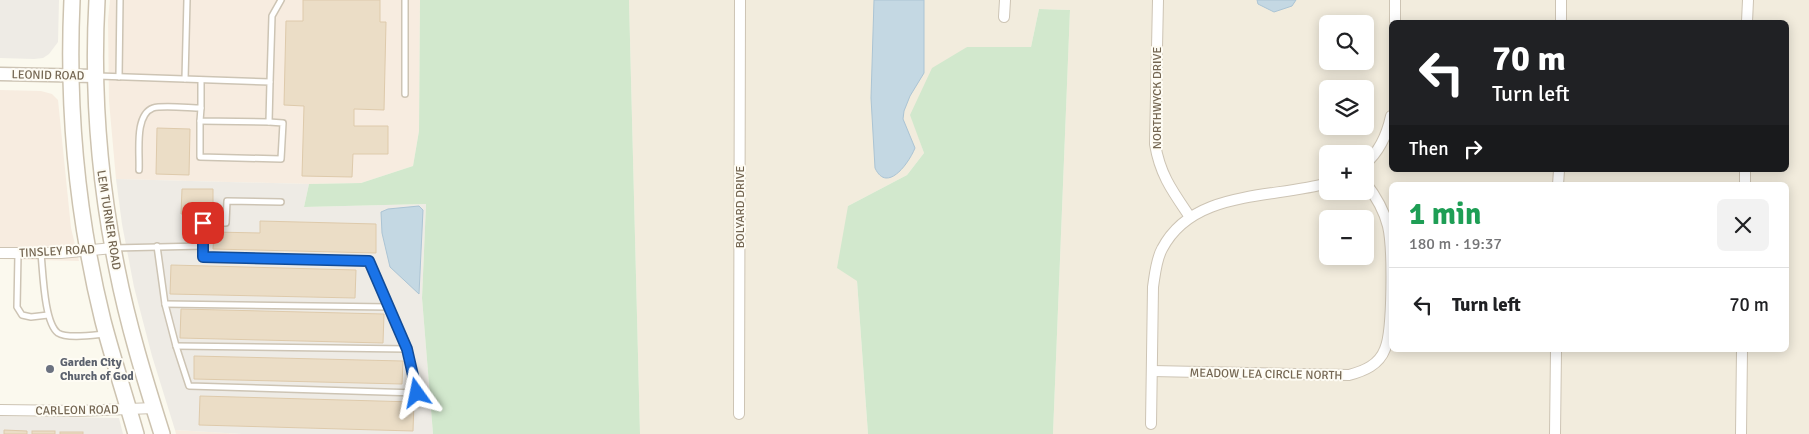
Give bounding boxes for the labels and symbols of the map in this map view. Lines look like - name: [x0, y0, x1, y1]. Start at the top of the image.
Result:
- street label: NORTHWYCK DRIVE: [1150, 47, 1165, 149]
- street label: LEONID ROAD: [11, 67, 85, 84]
- street label: BOLYARD DRIVE: [733, 165, 748, 248]
- street label: LEM TURNER ROAD: [93, 169, 124, 271]
- pin: [182, 202, 224, 244]
- street label: TINSLEY ROAD: [19, 242, 95, 261]
- place label: Garden City Church of God: [60, 355, 134, 384]
- marker: Garden City Church of God: [44, 363, 56, 375]
- position arrow: [390, 366, 442, 418]
- street label: MEADOW LEA CIRCLE NORTH: [1189, 366, 1343, 383]
- street label: CARLEON ROAD: [35, 402, 119, 419]

